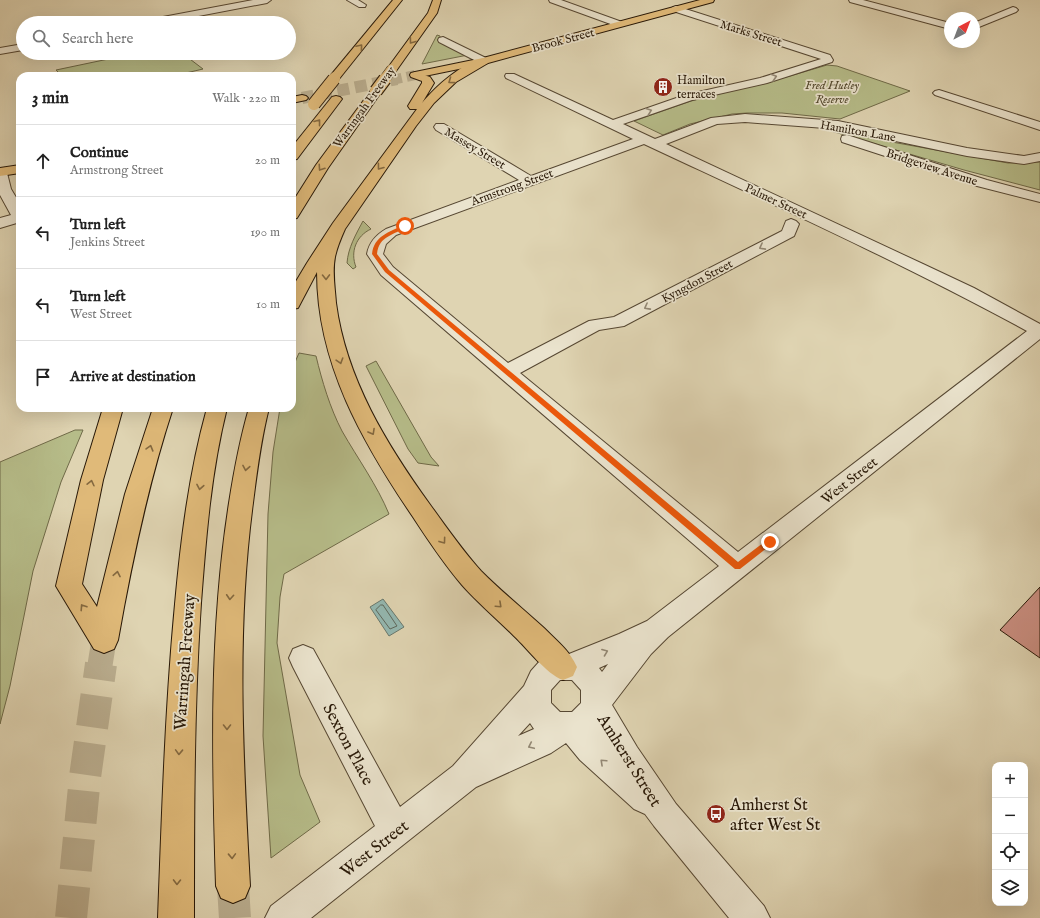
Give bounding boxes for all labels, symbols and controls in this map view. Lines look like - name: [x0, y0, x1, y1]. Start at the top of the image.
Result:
- north arrow: [944, 12, 980, 48]
- search box: [16, 16, 296, 60]
- street label: Marks Street: [718, 17, 784, 50]
- street label: Brook Street: [530, 25, 596, 56]
- icon: search: [30, 27, 52, 49]
- text: Search here: [62, 29, 133, 48]
- one-way arrow: [410, 37, 417, 44]
- one-way arrow: [356, 45, 363, 52]
- street label: Warringah Freeway: [330, 64, 399, 151]
- place label: Hamilton terraces: [677, 73, 726, 102]
- one-way arrow: [771, 73, 778, 82]
- one-way arrow: [448, 76, 455, 84]
- building icon: Hamilton terraces: [652, 76, 674, 98]
- park label: Fred Hutley Reserve: [805, 78, 859, 107]
- text: 3 min: [32, 88, 69, 109]
- text: Walk · 220 m: [212, 90, 280, 107]
- one-way arrow: [646, 108, 653, 116]
- street label: Hamilton Lane: [819, 117, 897, 146]
- one-way arrow: [314, 119, 321, 126]
- street label: Massey Street: [441, 124, 508, 173]
- text: Continue: [70, 143, 128, 162]
- street label: Bridgeview Avenue: [884, 146, 980, 189]
- icon: ahead: [32, 150, 54, 172]
- text: 20 m: [255, 152, 280, 169]
- text: Armstrong Street: [70, 162, 163, 179]
- one-way arrow: [378, 163, 385, 170]
- one-way arrow: [318, 164, 326, 171]
- street label: Armstrong Street: [468, 166, 555, 210]
- street label: Palmer Street: [742, 181, 809, 222]
- text: Turn left: [70, 215, 126, 234]
- route start: [396, 217, 414, 235]
- icon: left: [32, 222, 54, 244]
- text: 190 m: [250, 224, 280, 241]
- text: Jenkins Street: [70, 234, 145, 251]
- one-way arrow: [759, 242, 766, 250]
- street label: Kyngdon Street: [659, 256, 735, 306]
- one-way arrow: [322, 274, 330, 280]
- text: Turn left: [70, 287, 126, 306]
- icon: left: [32, 294, 54, 316]
- text: 10 m: [256, 296, 280, 313]
- one-way arrow: [643, 302, 651, 310]
- text: West Street: [70, 306, 132, 323]
- one-way arrow: [335, 357, 344, 364]
- icon: arrive: [32, 366, 54, 388]
- text: Arrive at destination: [70, 367, 196, 386]
- one-way arrow: [367, 428, 374, 435]
- one-way arrow: [145, 445, 154, 452]
- street label: West Street: [818, 453, 882, 508]
- one-way arrow: [242, 465, 251, 471]
- one-way arrow: [87, 480, 95, 487]
- one-way arrow: [197, 484, 205, 490]
- route end: [761, 533, 779, 551]
- one-way arrow: [438, 536, 445, 543]
- one-way arrow: [112, 571, 121, 577]
- street label: Warringah Freeway: [170, 592, 201, 731]
- one-way arrow: [226, 594, 235, 600]
- one-way arrow: [494, 600, 502, 608]
- one-way arrow: [80, 604, 88, 611]
- one-way arrow: [601, 648, 608, 656]
- street label: Sexton Place: [317, 700, 378, 789]
- street label: Amherst Street: [591, 710, 666, 811]
- one-way arrow: [223, 724, 231, 730]
- one-way arrow: [528, 742, 535, 750]
- one-way arrow: [175, 749, 183, 755]
- one-way arrow: [600, 759, 608, 766]
- map controls: [992, 762, 1028, 906]
- button: +: [992, 762, 1028, 798]
- place label: Amherst St after West St: [729, 795, 821, 836]
- button: −: [992, 798, 1028, 834]
- bus stop icon: Amherst St after West St: [705, 803, 727, 825]
- street label: West Street: [337, 816, 413, 882]
- button: locate: [992, 834, 1028, 870]
- one-way arrow: [227, 853, 236, 859]
- button: layers: [992, 870, 1028, 906]
- one-way arrow: [173, 879, 181, 885]

